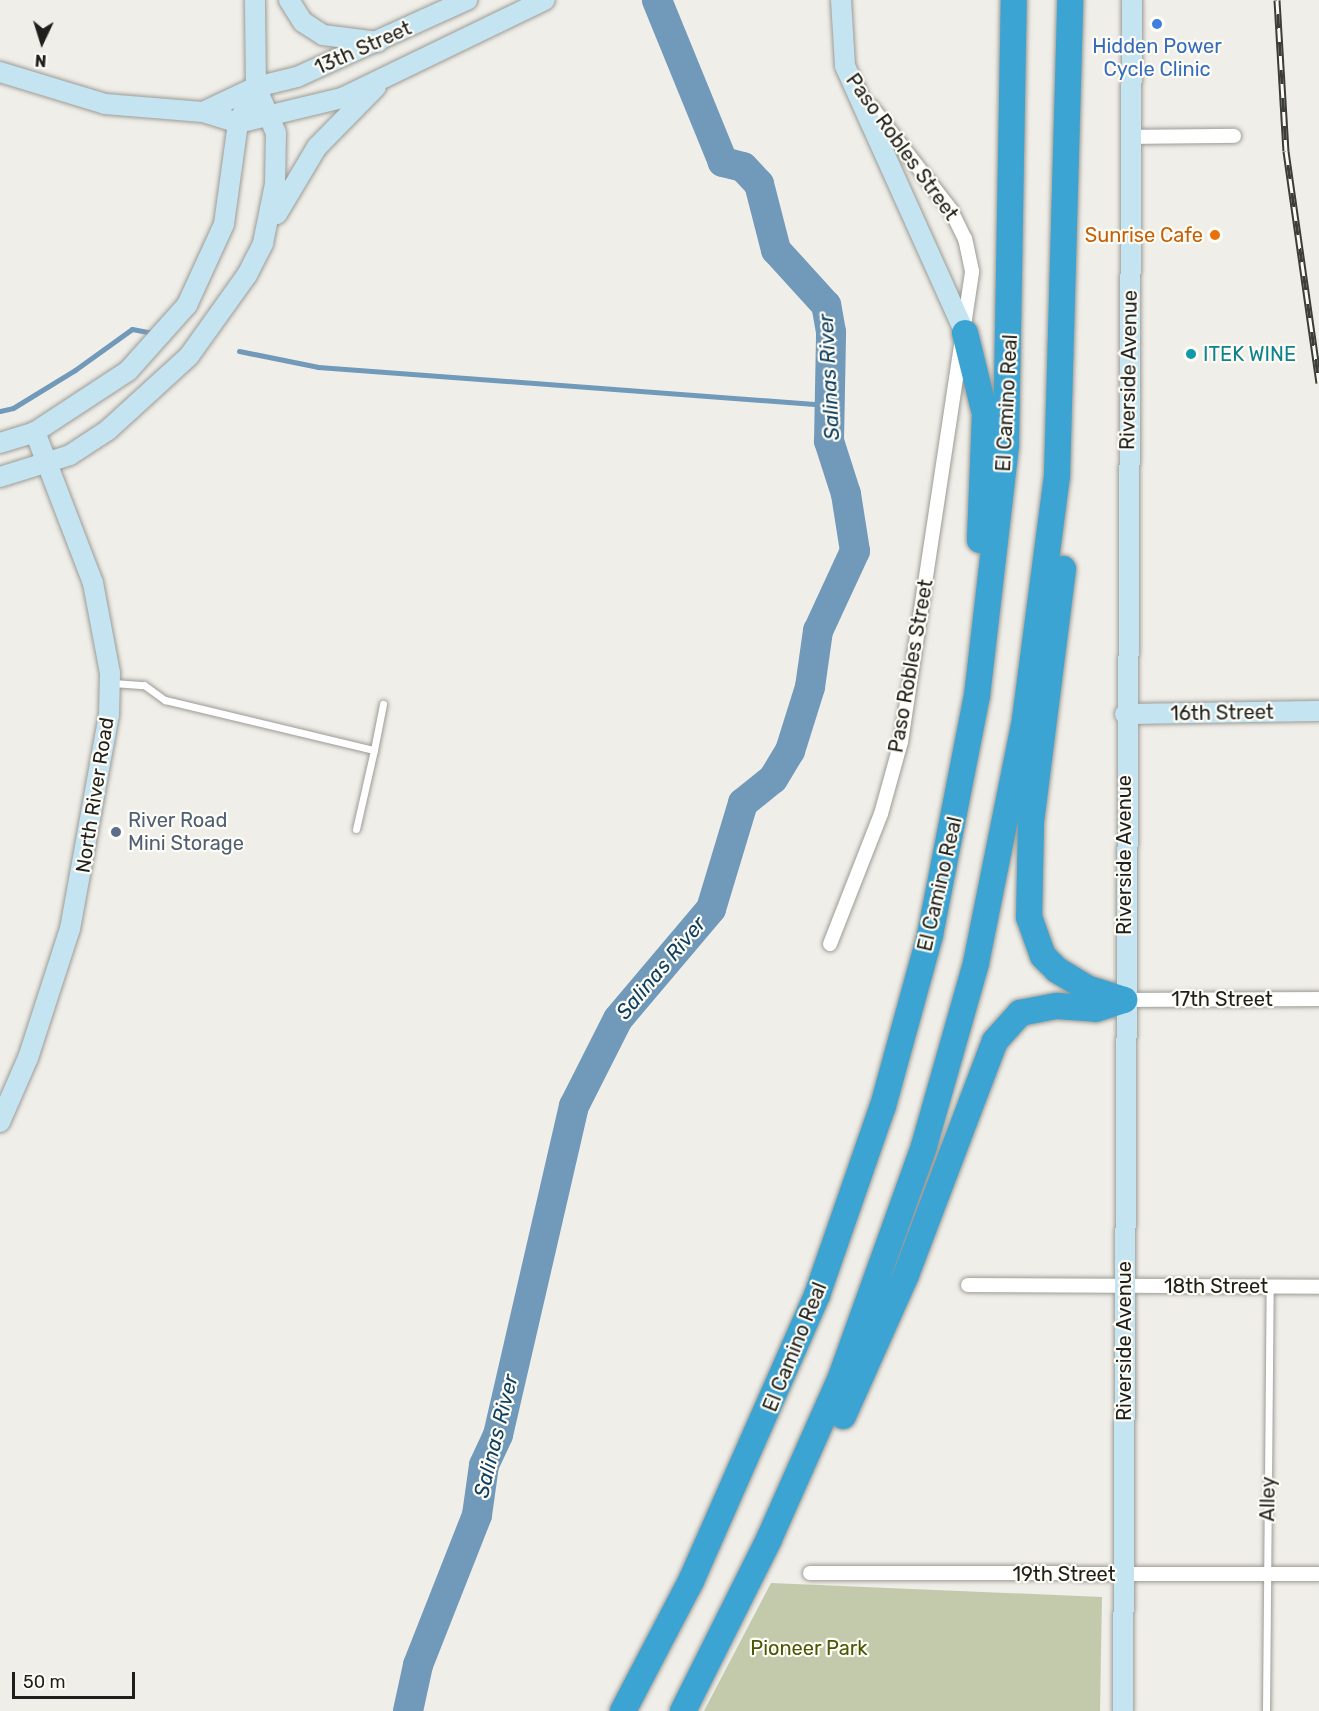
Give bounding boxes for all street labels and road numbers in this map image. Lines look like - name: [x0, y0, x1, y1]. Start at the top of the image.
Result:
- street label: 13th Street: [311, 16, 415, 80]
- street label: Paso Robles Street: [841, 69, 963, 225]
- street label: Riverside Avenue: [1116, 290, 1142, 450]
- street label: El Camino Real: [991, 334, 1023, 472]
- street label: Paso Robles Street: [884, 577, 938, 755]
- street label: 16th Street: [1170, 700, 1274, 726]
- street label: North River Road: [71, 715, 119, 875]
- street label: Riverside Avenue: [1112, 775, 1136, 935]
- street label: El Camino Real: [913, 814, 967, 954]
- street label: 17th Street: [1171, 987, 1273, 1011]
- street label: Riverside Avenue: [1112, 1261, 1136, 1421]
- street label: 18th Street: [1164, 1274, 1268, 1298]
- street label: El Camino Real: [758, 1279, 832, 1415]
- street label: Alley: [1256, 1476, 1280, 1522]
- street label: 19th Street: [1012, 1562, 1116, 1586]

